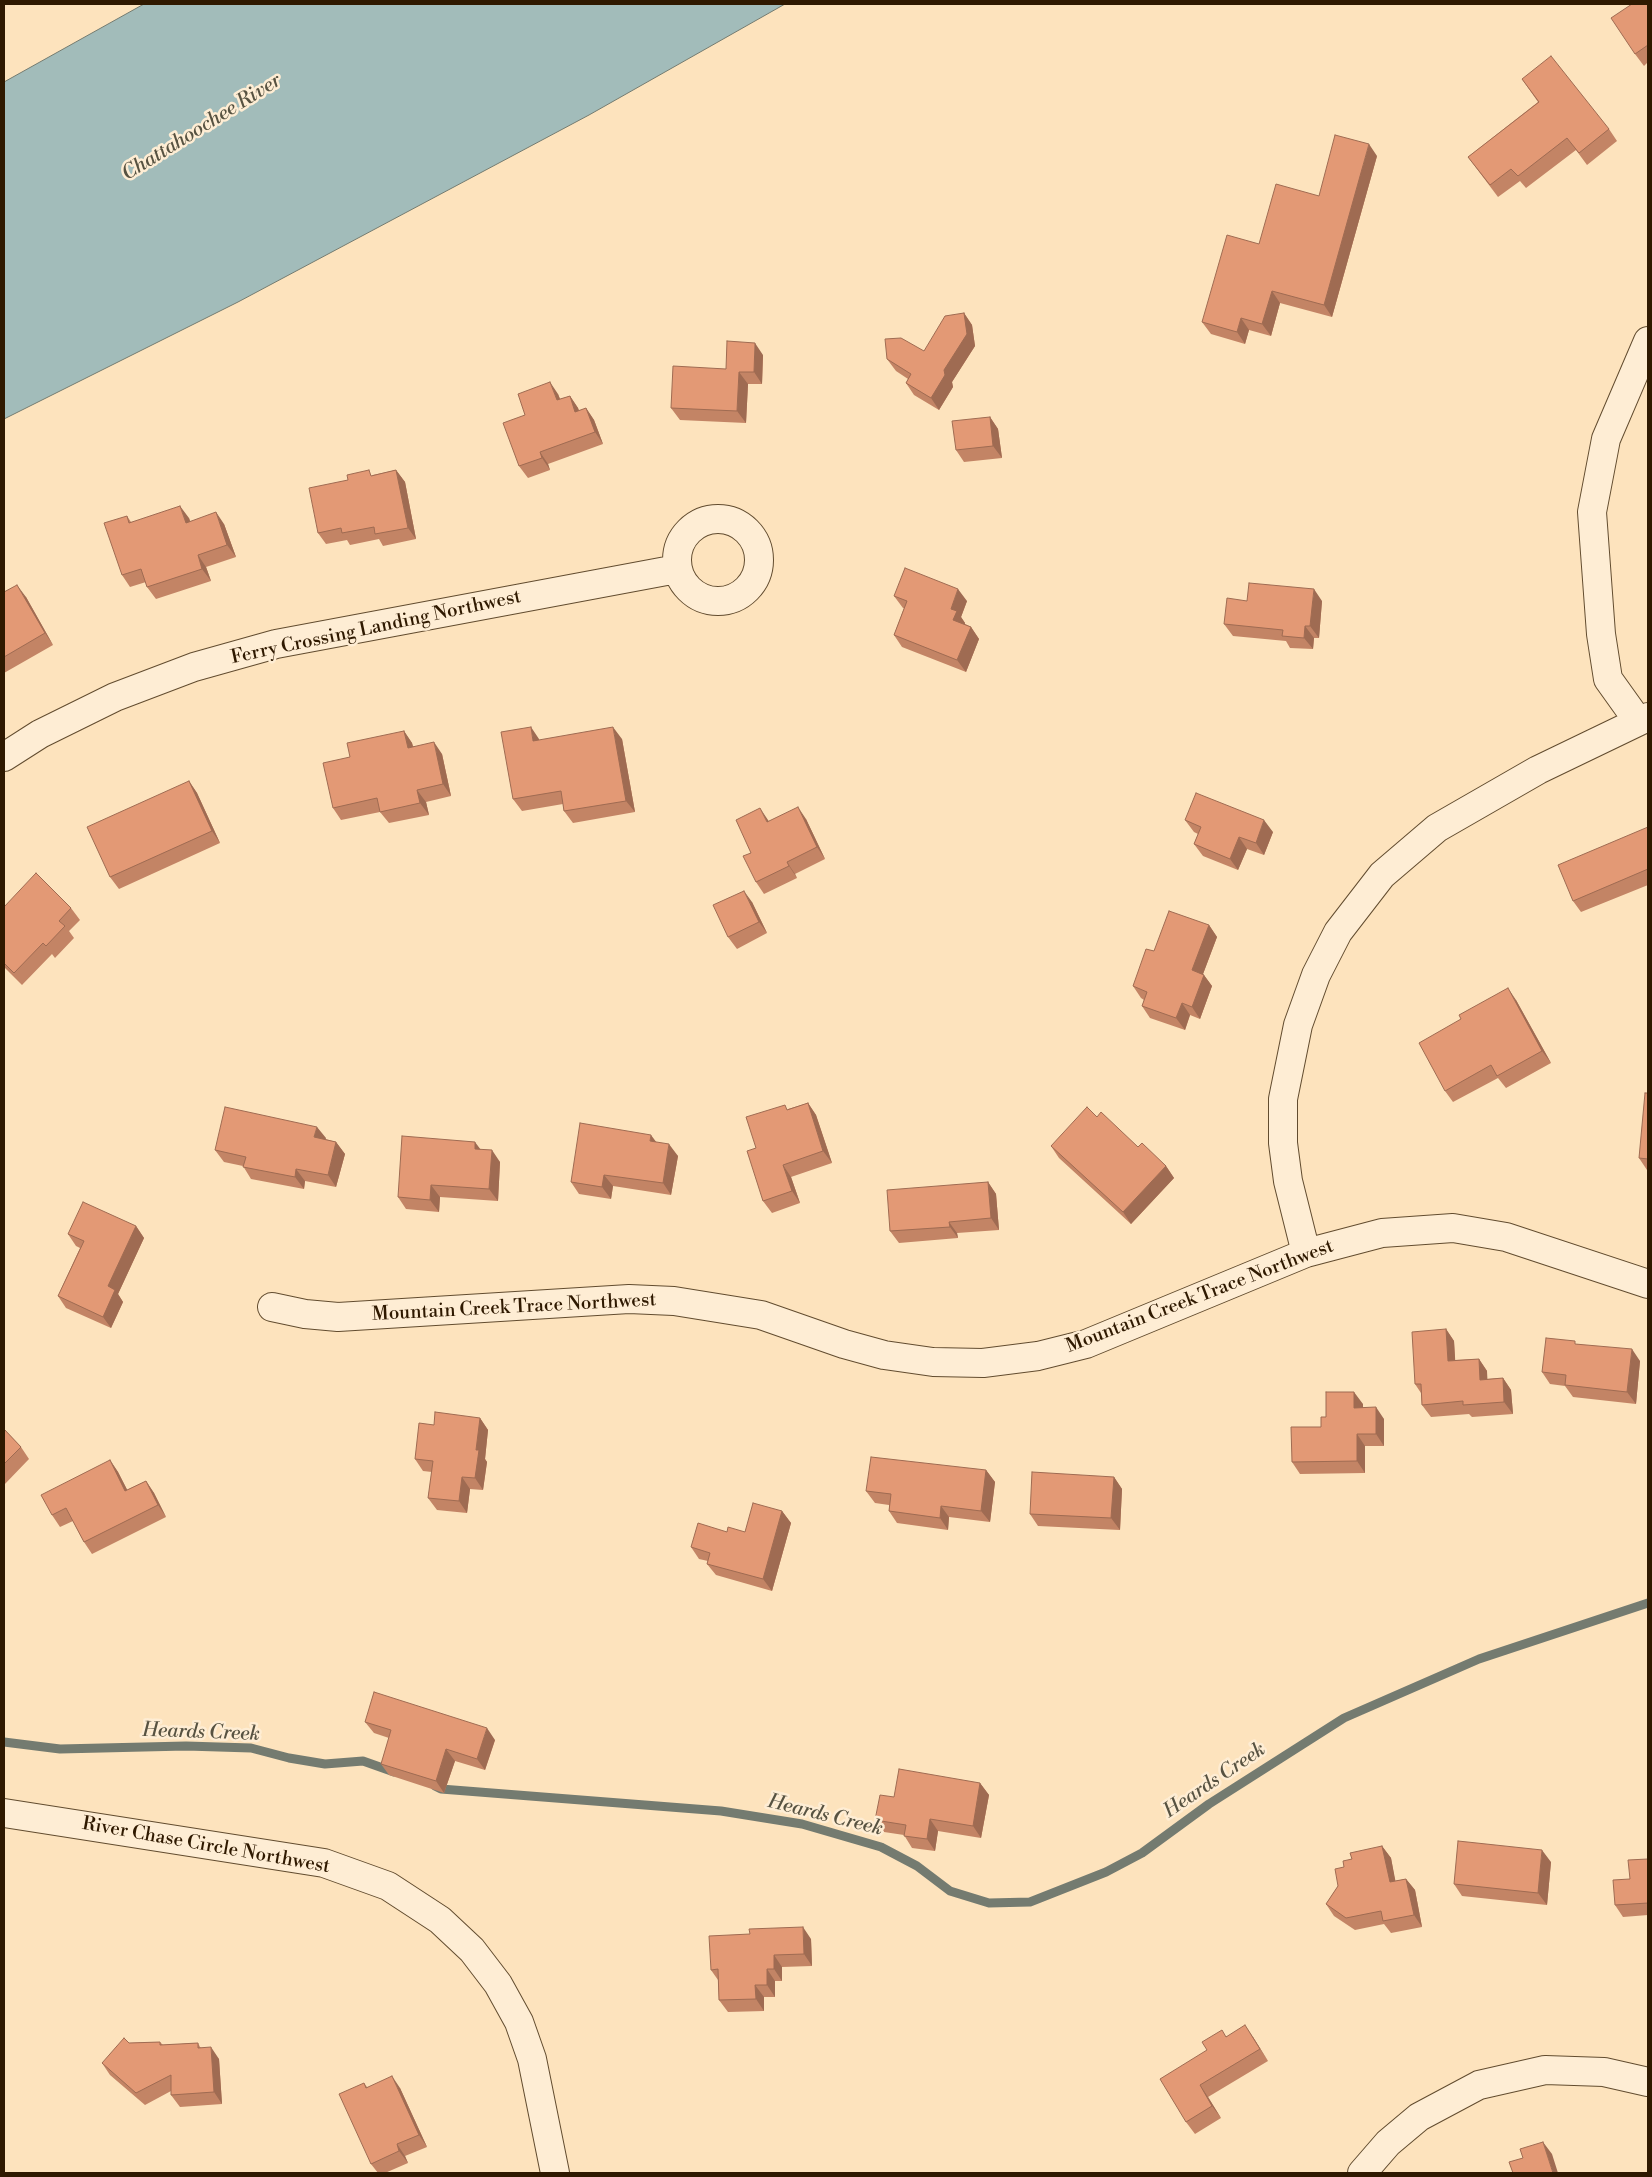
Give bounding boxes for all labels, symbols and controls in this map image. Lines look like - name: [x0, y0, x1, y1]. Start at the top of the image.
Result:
- water label: Chattahoochee River: [118, 69, 286, 187]
- street label: Ferry Crossing Landing Northwest: [229, 586, 523, 670]
- street label: Mountain Creek Trace Northwest: [1063, 1235, 1337, 1359]
- street label: Mountain Creek Trace Northwest: [371, 1289, 657, 1327]
- water label: Heards Creek: [142, 1719, 260, 1747]
- water label: Heards Creek: [1159, 1738, 1271, 1824]
- water label: Heards Creek: [765, 1790, 885, 1842]
- street label: River Chase Circle Northwest: [80, 1813, 332, 1879]

